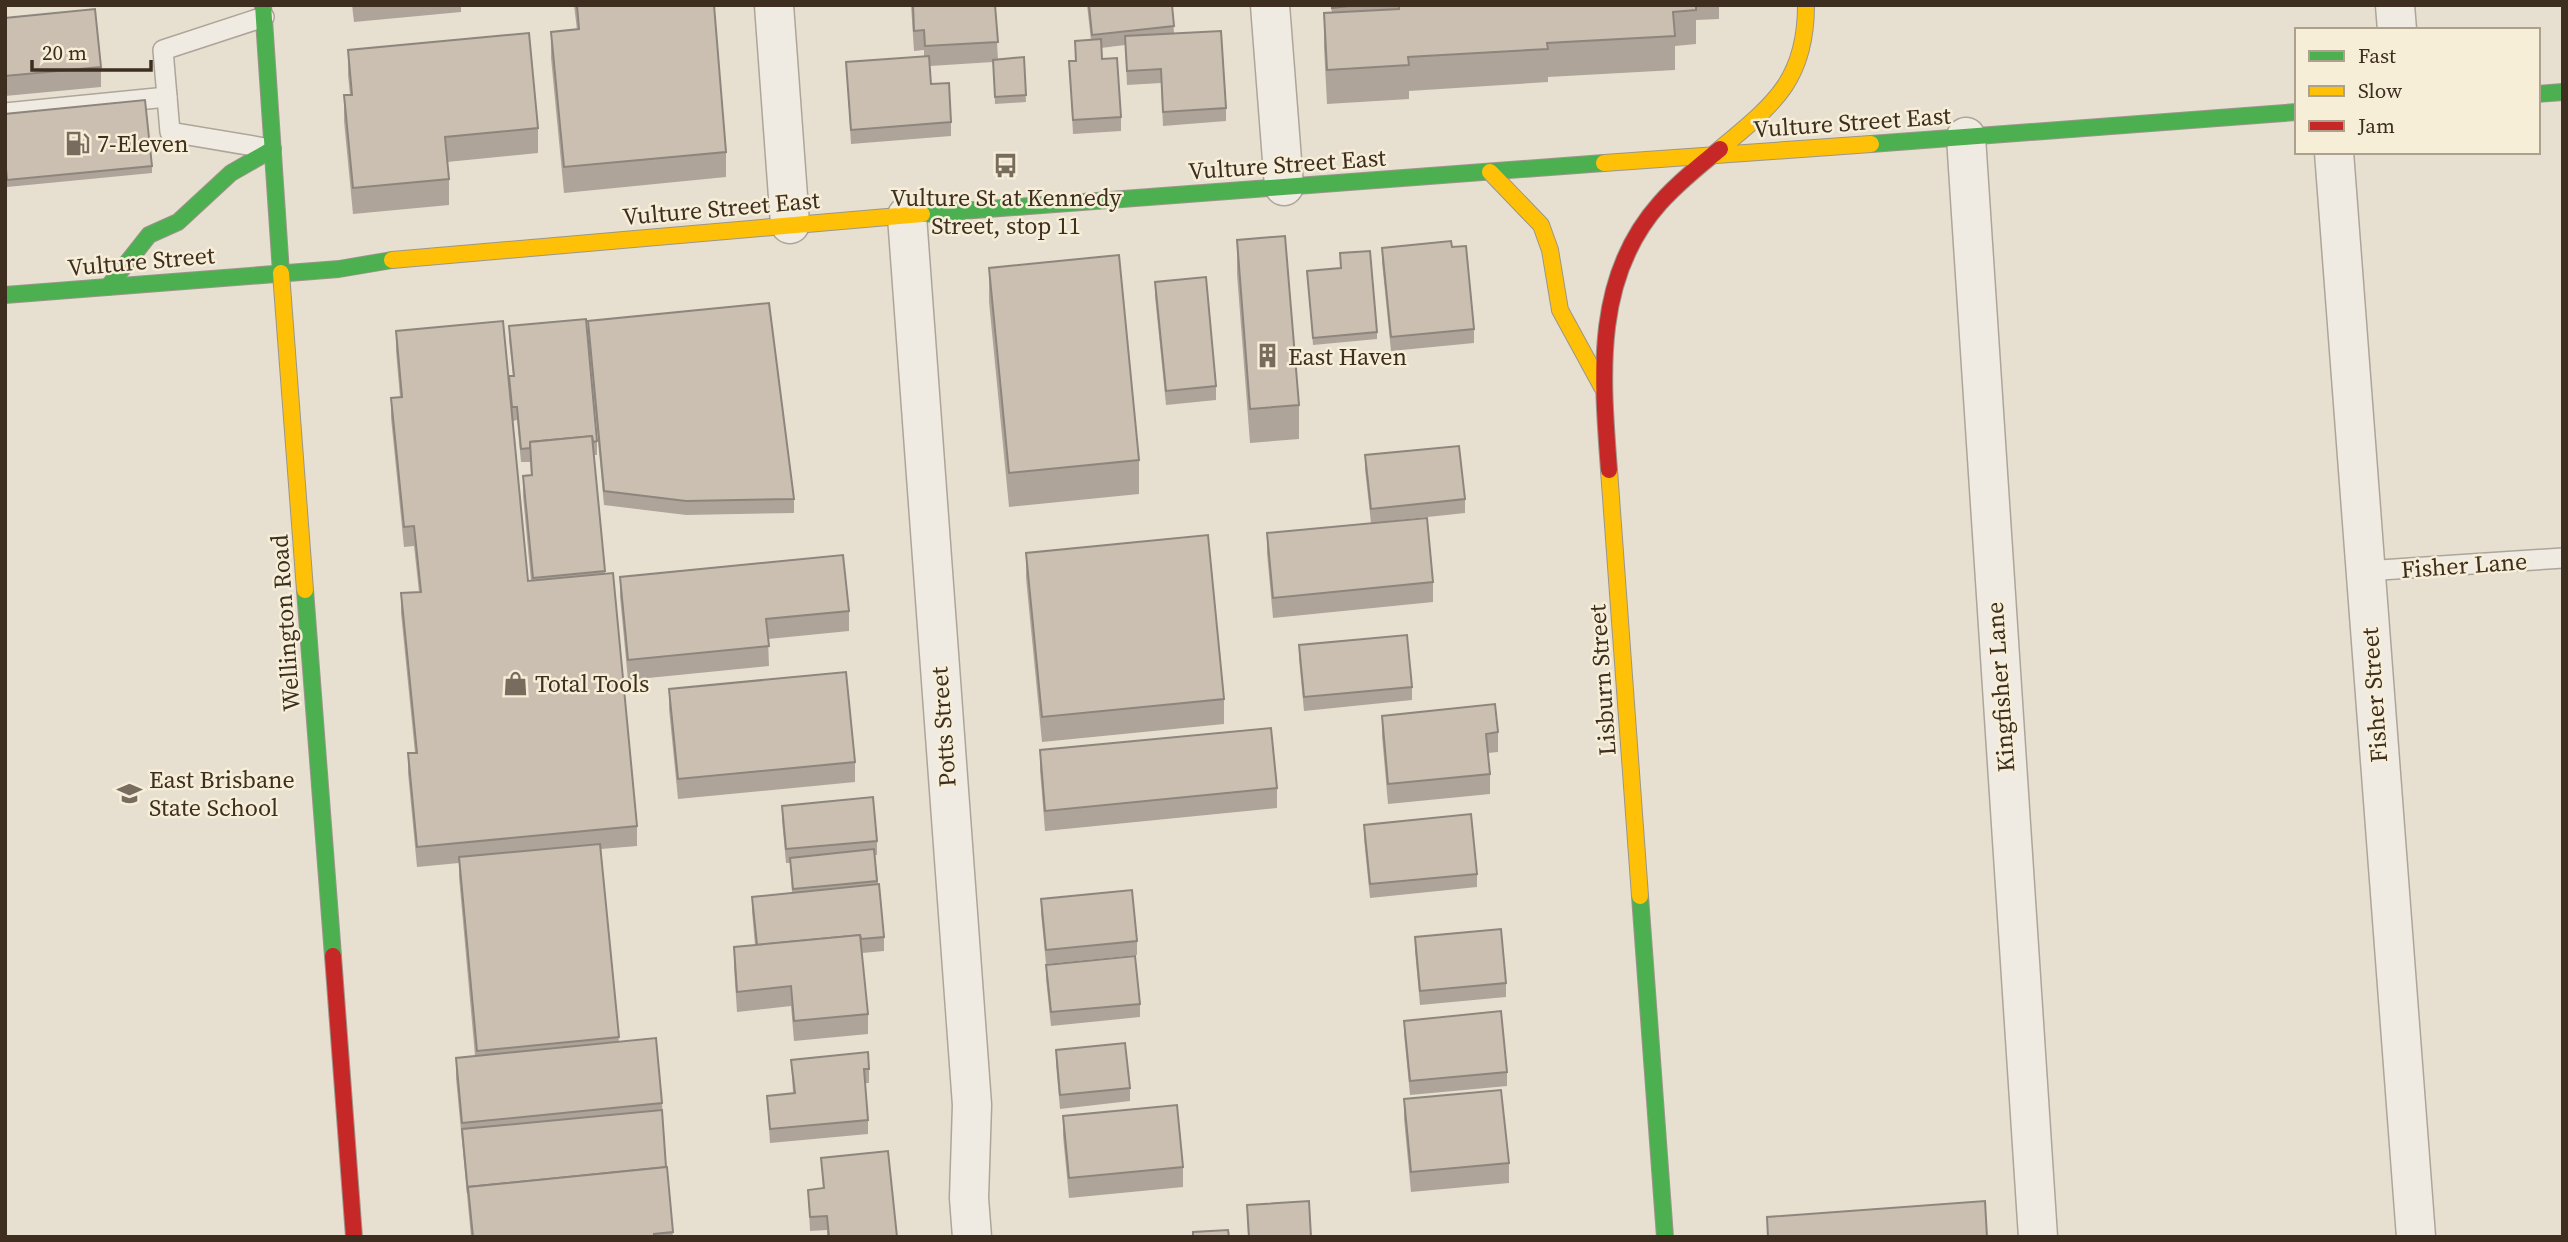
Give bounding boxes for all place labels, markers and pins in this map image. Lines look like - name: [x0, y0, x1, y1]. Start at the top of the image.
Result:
- place label: 7-Eleven: [97, 127, 189, 160]
- fuel station icon: 7-Eleven: [63, 129, 91, 157]
- bus stop icon: Vulture St at Kennedy Street, stop 11: [992, 152, 1020, 180]
- place label: Vulture St at Kennedy Street, stop 11: [890, 181, 1122, 242]
- place label: East Haven: [1288, 340, 1407, 373]
- building icon: East Haven: [1254, 342, 1282, 370]
- place label: Total Tools: [535, 667, 650, 700]
- shop icon: Total Tools: [501, 669, 529, 697]
- place label: East Brisbane State School: [149, 763, 295, 824]
- school or university icon: East Brisbane State School: [115, 779, 143, 807]

